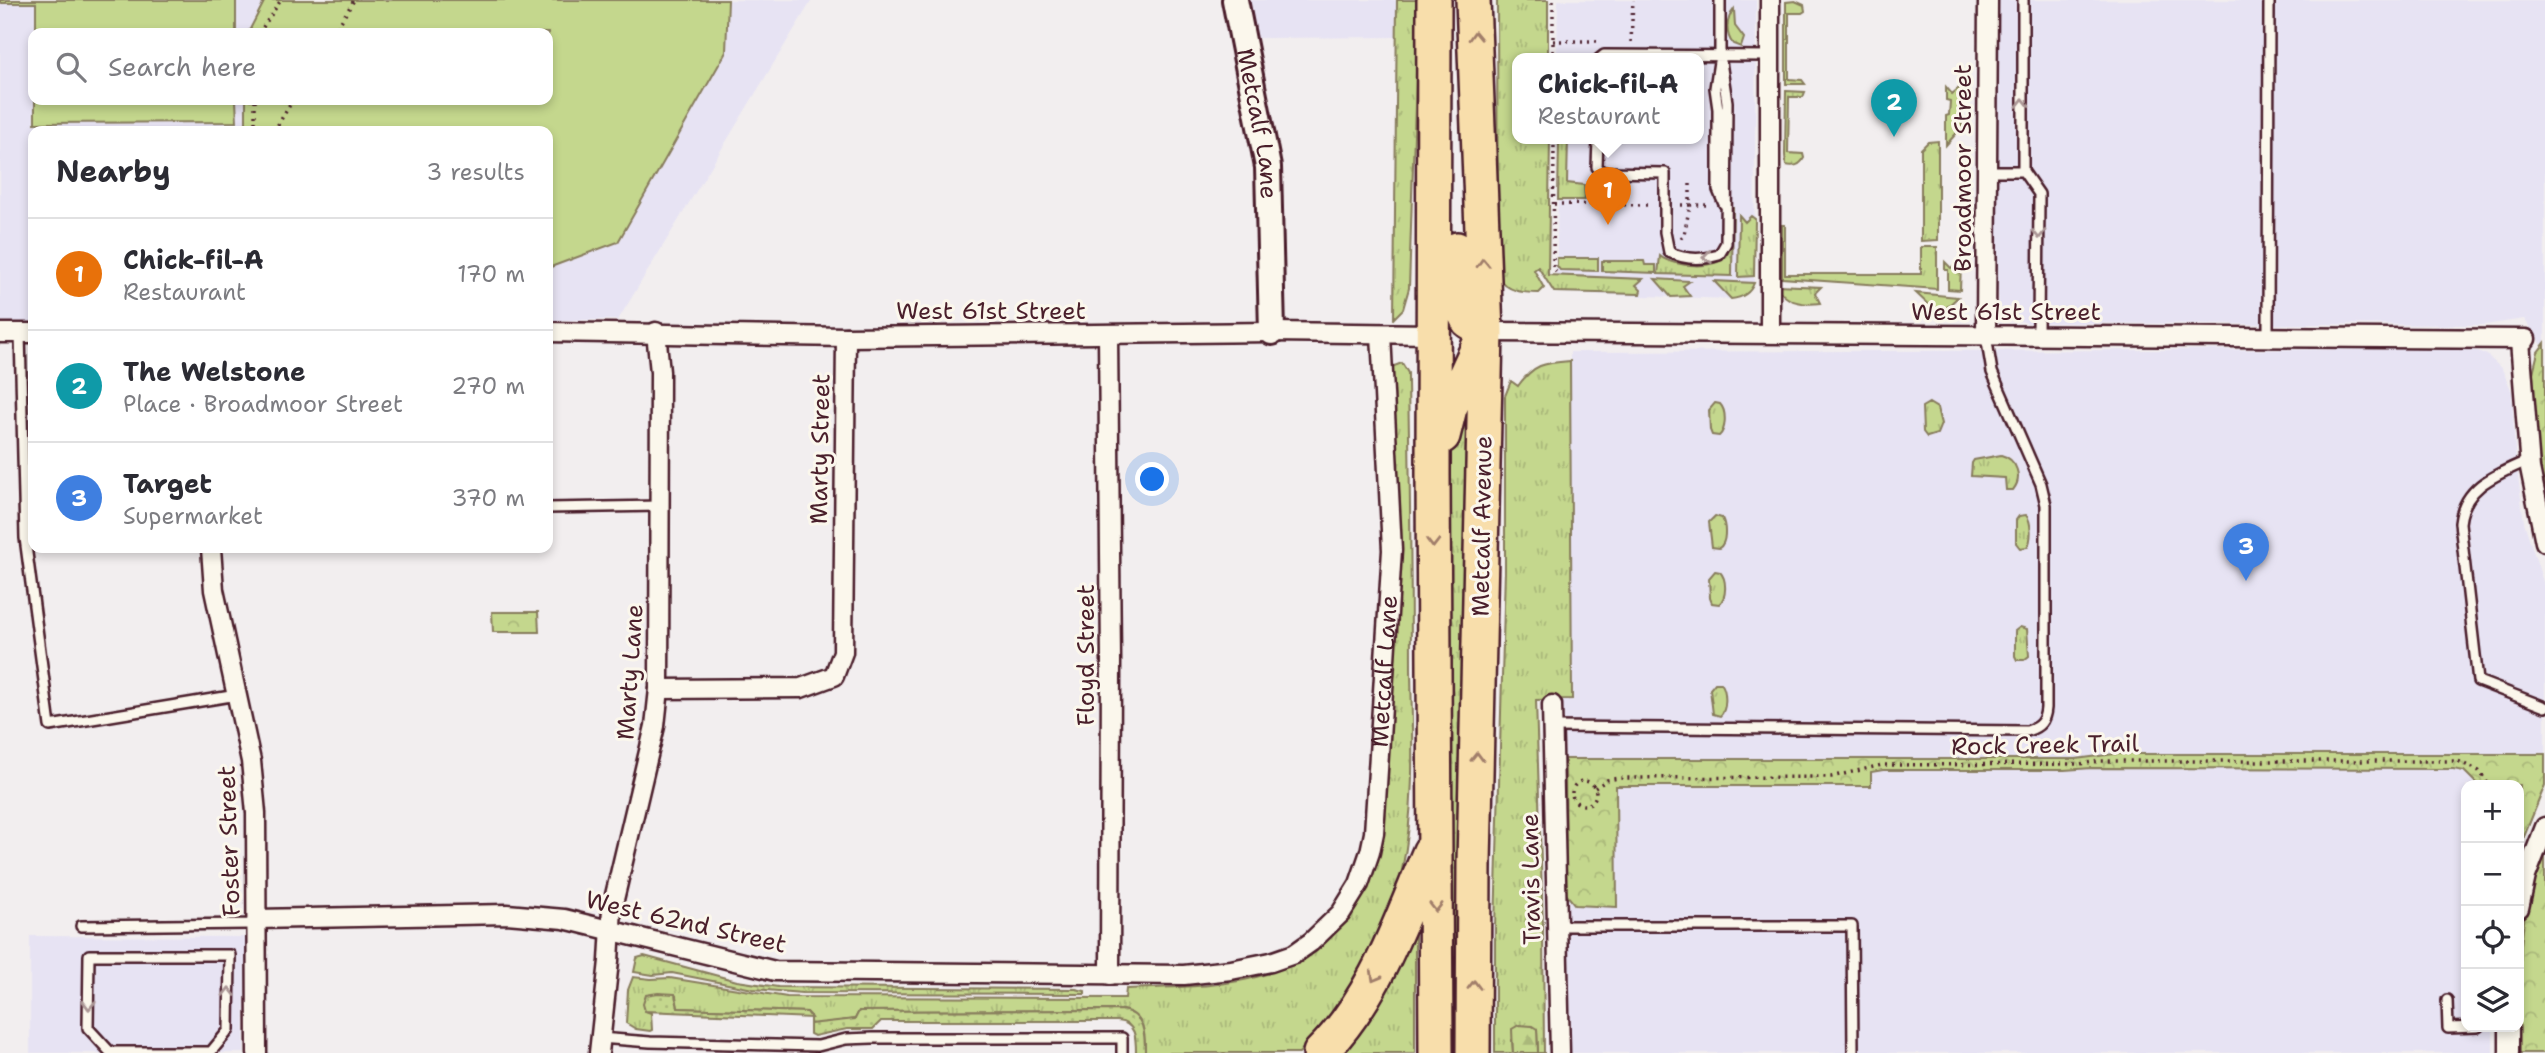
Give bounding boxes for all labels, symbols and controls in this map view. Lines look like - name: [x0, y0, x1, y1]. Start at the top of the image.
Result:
- search box: [28, 28, 553, 105]
- one-way arrow: [1467, 30, 1482, 41]
- street label: Metcalf Lane: [1229, 46, 1285, 199]
- icon: search: [52, 48, 90, 86]
- text: Search here: [108, 49, 257, 84]
- popup: [1512, 53, 1704, 144]
- street label: Broadmoor Street: [1947, 64, 1979, 272]
- text: Chick-fil-A: [1538, 66, 1678, 101]
- pin: 2: [1871, 79, 1917, 137]
- one-way arrow: [2015, 97, 2031, 107]
- text: Restaurant: [1538, 101, 1661, 131]
- text: Nearby: [56, 151, 171, 192]
- text: 3 results: [426, 157, 525, 187]
- pin: 1: [1585, 167, 1631, 225]
- one-way arrow: [2031, 230, 2047, 240]
- text: Chick-fil-A: [123, 242, 264, 277]
- one-way arrow: [1701, 249, 1713, 264]
- one-way arrow: [1476, 258, 1491, 269]
- text: 1: [74, 259, 84, 289]
- text: 170 m: [457, 259, 525, 289]
- text: Restaurant: [123, 277, 246, 307]
- street label: West 61st Street: [896, 295, 1086, 327]
- street label: West 61st Street: [1911, 296, 2101, 328]
- text: The Welstone: [123, 354, 306, 389]
- text: 2: [71, 371, 87, 401]
- text: 270 m: [451, 371, 525, 401]
- street label: Marty Street: [803, 373, 837, 525]
- text: Place · Broadmoor Street: [123, 389, 403, 419]
- street label: Metcalf Avenue: [1464, 435, 1500, 617]
- your location: [1135, 462, 1169, 496]
- text: Target: [123, 466, 212, 501]
- text: 3: [71, 483, 87, 513]
- text: 370 m: [452, 483, 525, 513]
- text: Supermarket: [123, 501, 263, 531]
- pin: 3: [2223, 523, 2269, 581]
- one-way arrow: [1425, 538, 1441, 548]
- street label: Floyd Street: [1070, 584, 1102, 726]
- street label: Metcalf Lane: [1363, 594, 1405, 748]
- street label: Marty Lane: [609, 603, 651, 741]
- street label: Rock Creek Trail: [1951, 727, 2140, 763]
- one-way arrow: [1469, 752, 1485, 762]
- street label: Foster Street: [210, 765, 248, 917]
- map controls: [2461, 780, 2524, 1032]
- button: +: [2461, 780, 2524, 843]
- street label: Travis Lane: [1514, 813, 1548, 945]
- button: −: [2461, 843, 2524, 906]
- street label: West 62nd Street: [582, 883, 790, 961]
- one-way arrow: [1428, 903, 1444, 913]
- button: locate: [2461, 906, 2524, 969]
- one-way arrow: [1370, 969, 1383, 982]
- button: layers: [2461, 969, 2524, 1032]
- one-way arrow: [1466, 979, 1482, 990]
- one-way arrow: [221, 986, 237, 997]
- one-way arrow: [81, 1000, 96, 1011]

